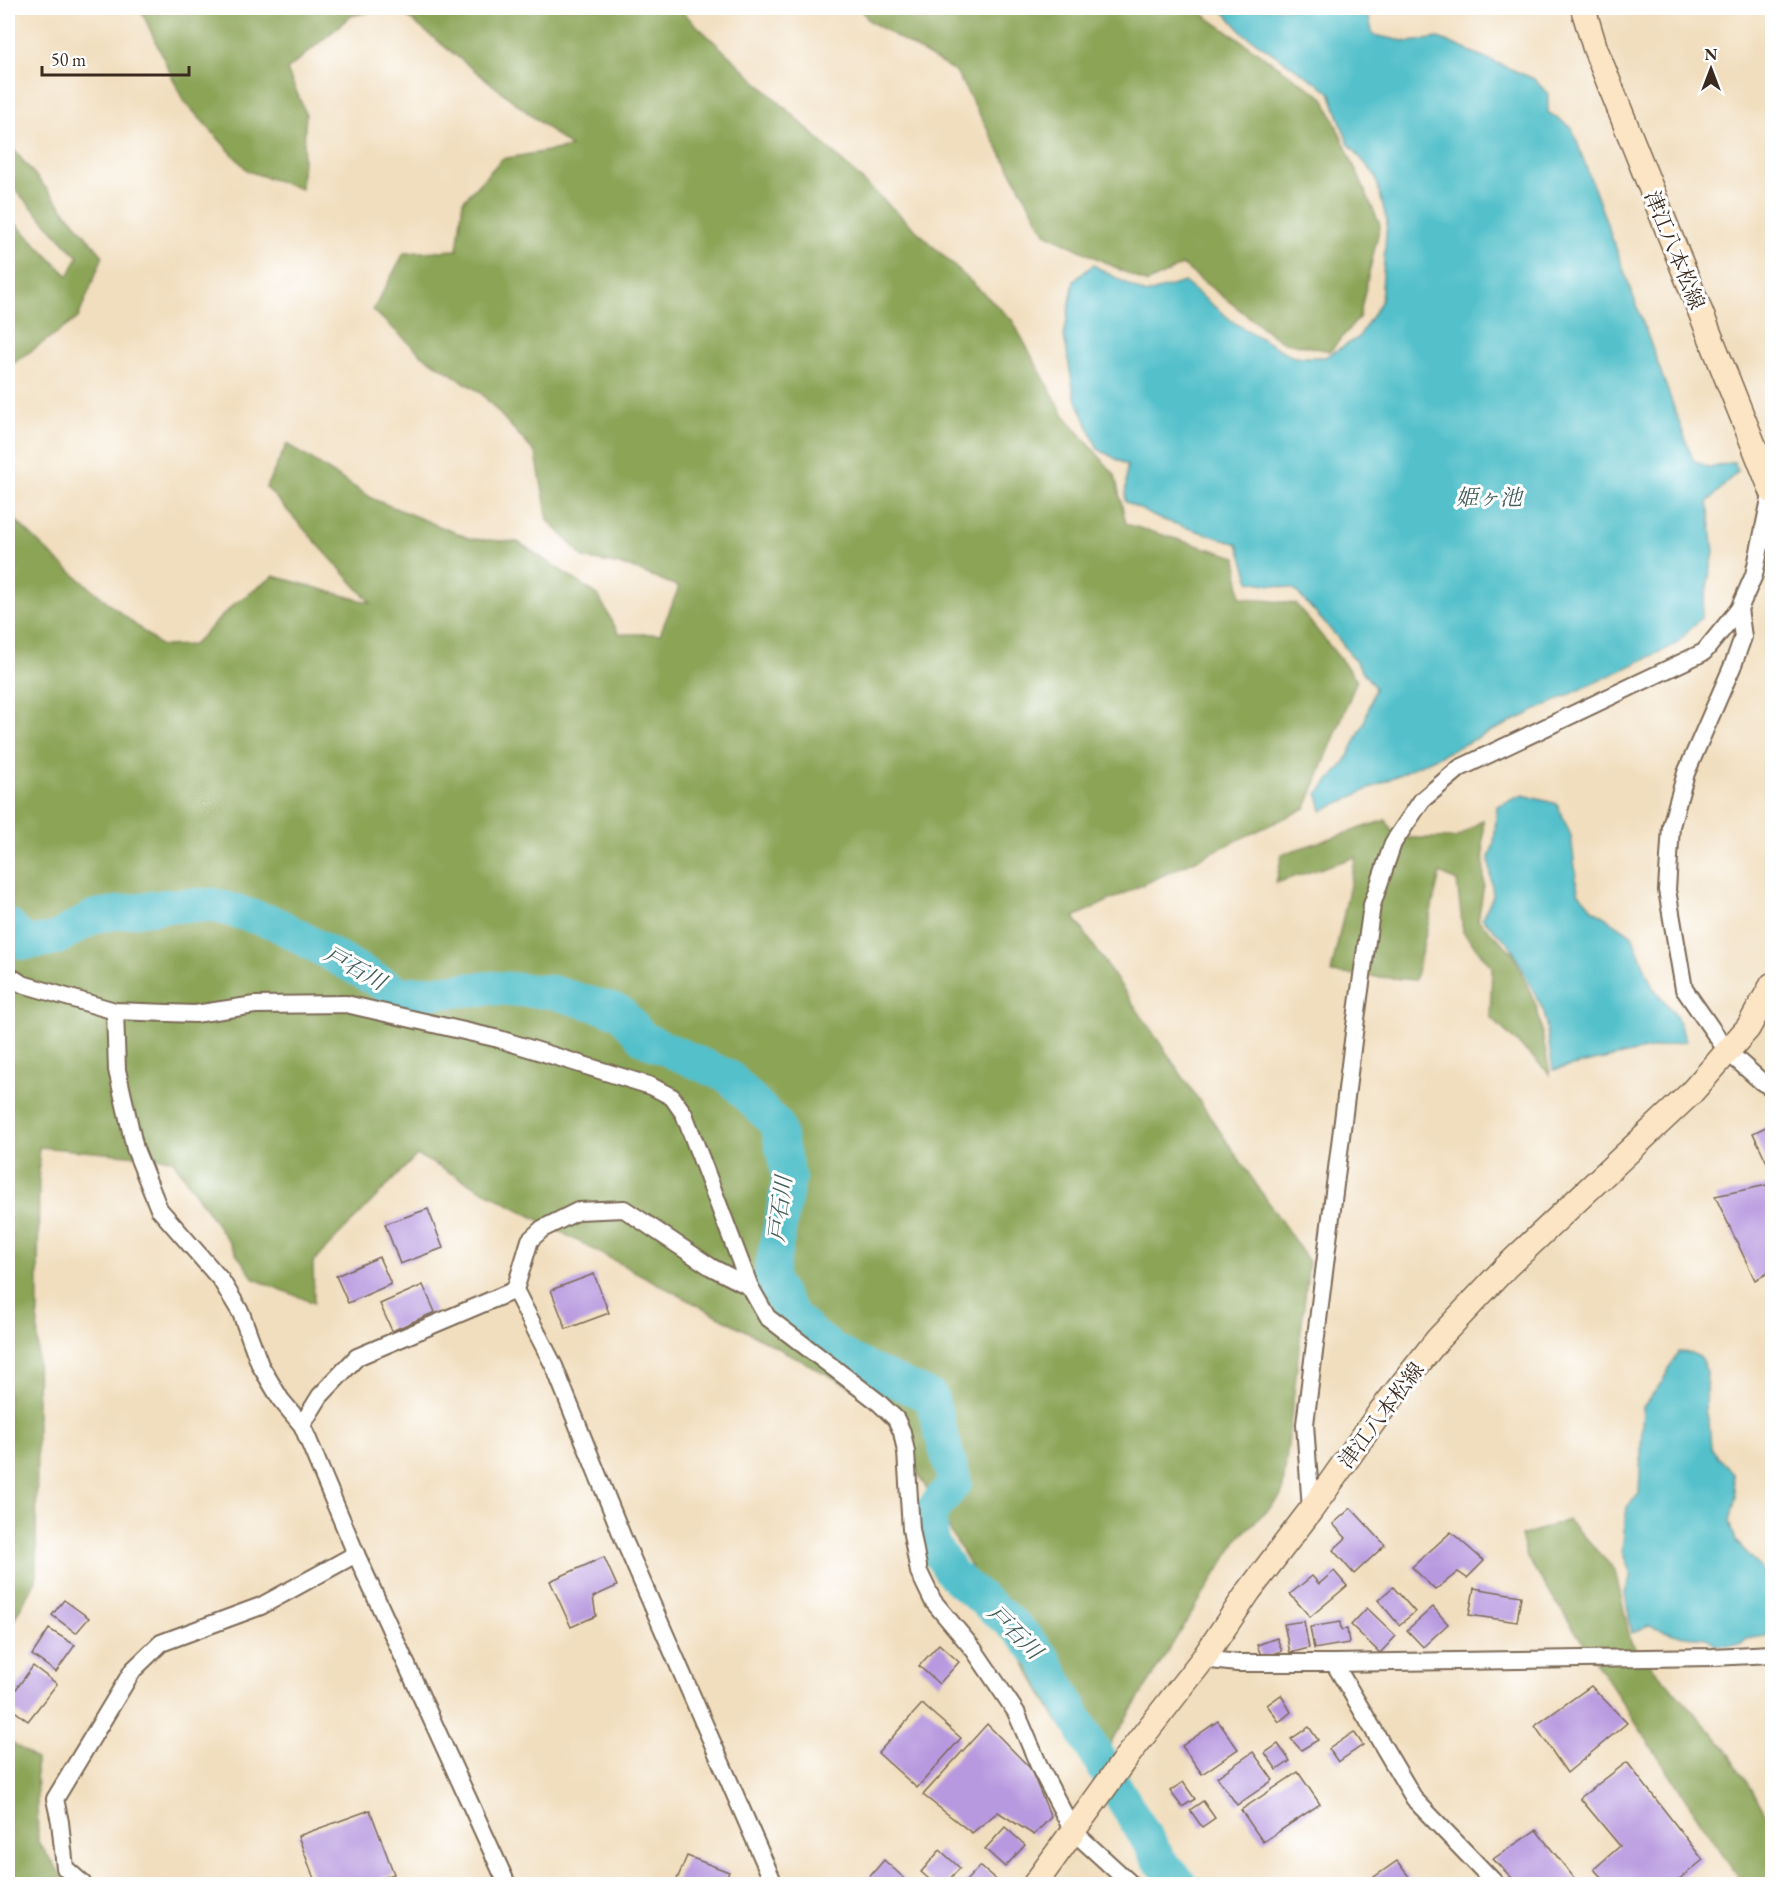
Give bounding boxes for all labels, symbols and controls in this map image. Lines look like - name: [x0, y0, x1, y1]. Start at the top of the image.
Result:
- scale bar: [42, 39, 189, 77]
- north arrow: [1681, 39, 1741, 99]
- text: N: [1705, 44, 1718, 65]
- text: 50 m: [51, 48, 86, 71]
- street label: 津江八本松線: [1639, 187, 1711, 313]
- water label: 姫ヶ池: [1456, 483, 1525, 512]
- water label: 戸石川: [319, 939, 393, 998]
- water label: 戸石川: [762, 1173, 799, 1244]
- street label: 津江八本松線: [1332, 1357, 1430, 1473]
- water label: 戸石川: [981, 1598, 1050, 1667]

